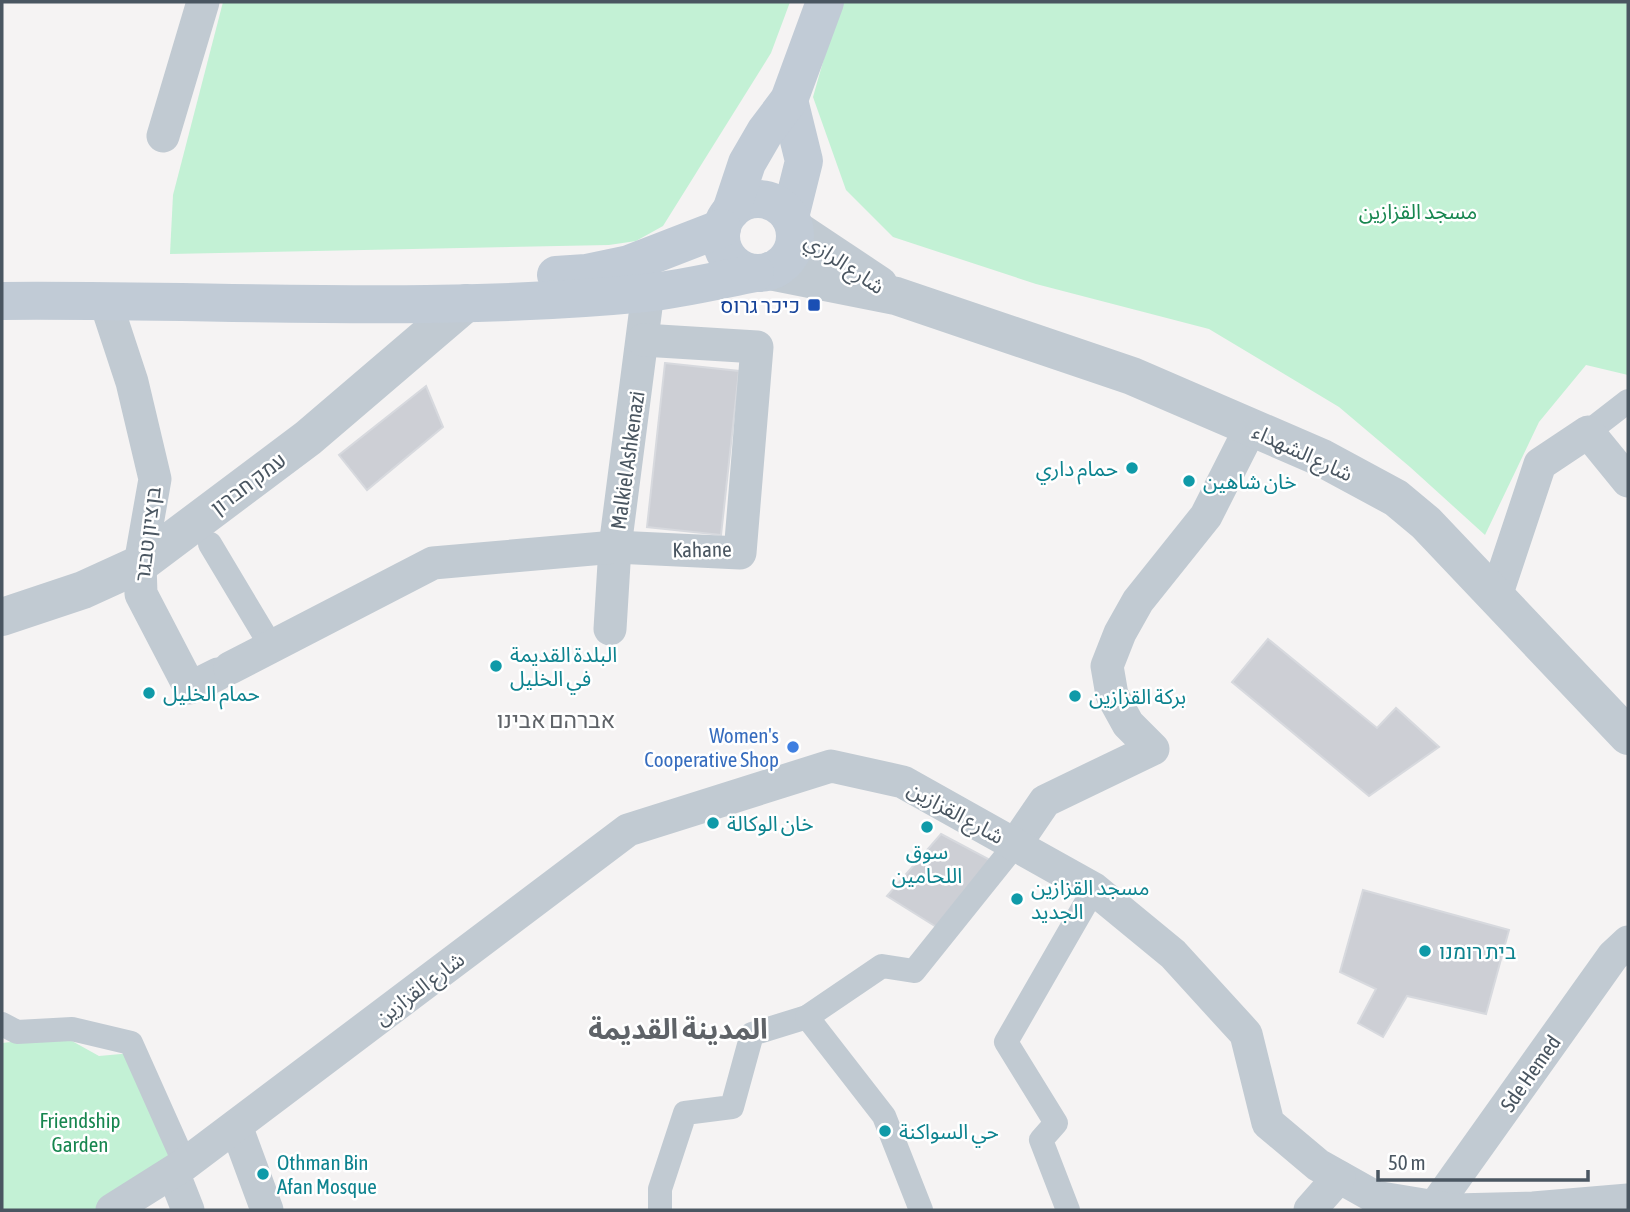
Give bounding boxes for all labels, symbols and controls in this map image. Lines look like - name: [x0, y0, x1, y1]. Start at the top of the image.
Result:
- park label: مسجد القزازين: [1359, 199, 1477, 224]
- street label: شارع الرازي: [798, 228, 889, 302]
- place label: כיכר גרוס: [720, 293, 800, 317]
- marker: כיכר גרוס: [806, 297, 822, 313]
- street label: Malkiel Ashkenazi: [605, 389, 649, 531]
- street label: شارع الشهداء: [1247, 418, 1357, 489]
- street label: עמק חברון: [206, 447, 290, 519]
- place label: حمام داري: [1036, 456, 1118, 485]
- marker: حمام داري: [1124, 460, 1140, 476]
- place label: خان شاهين: [1203, 469, 1297, 494]
- marker: خان شاهين: [1181, 473, 1197, 489]
- street label: בן ציון טבגר: [129, 485, 165, 583]
- street label: Kahane: [672, 536, 732, 562]
- place label: البلدة القديمة في الخليل: [510, 642, 617, 695]
- marker: البلدة القديمة في الخليل: [488, 658, 504, 674]
- place label: حمام الخليل: [163, 681, 260, 710]
- place label: بركة القزازين: [1089, 684, 1186, 709]
- marker: حمام الخليل: [141, 685, 157, 701]
- marker: بركة القزازين: [1067, 688, 1083, 704]
- district label: אברהם אבינו: [497, 707, 615, 733]
- place label: Women's Cooperative Shop: [644, 723, 779, 771]
- marker: Women's Cooperative Shop: [785, 739, 801, 755]
- street label: شارع القزازين: [902, 776, 1008, 852]
- place label: خان الوكالة: [727, 811, 814, 836]
- marker: خان الوكالة: [705, 815, 721, 831]
- marker: سوق اللحامين: [919, 819, 935, 835]
- place label: سوق اللحامين: [892, 839, 962, 888]
- place label: مسجد القزازين الجديد: [1031, 875, 1150, 923]
- marker: مسجد القزازين الجديد: [1009, 891, 1025, 907]
- place label: בית רומנו: [1439, 939, 1516, 963]
- marker: בית רומנו: [1417, 943, 1433, 959]
- street label: شارع القزازين: [369, 946, 471, 1033]
- district label: المدينة القديمة: [588, 1013, 768, 1045]
- street label: Sde Hemed: [1495, 1030, 1565, 1116]
- park label: Friendship Garden: [39, 1108, 121, 1156]
- place label: حي السواكنة: [899, 1119, 999, 1148]
- marker: حي السواكنة: [877, 1123, 893, 1139]
- scale bar: [1378, 1138, 1588, 1182]
- place label: Othman Bin Afan Mosque: [277, 1150, 377, 1198]
- text: 50 m: [1388, 1150, 1426, 1174]
- marker: Othman Bin Afan Mosque: [255, 1166, 271, 1182]

